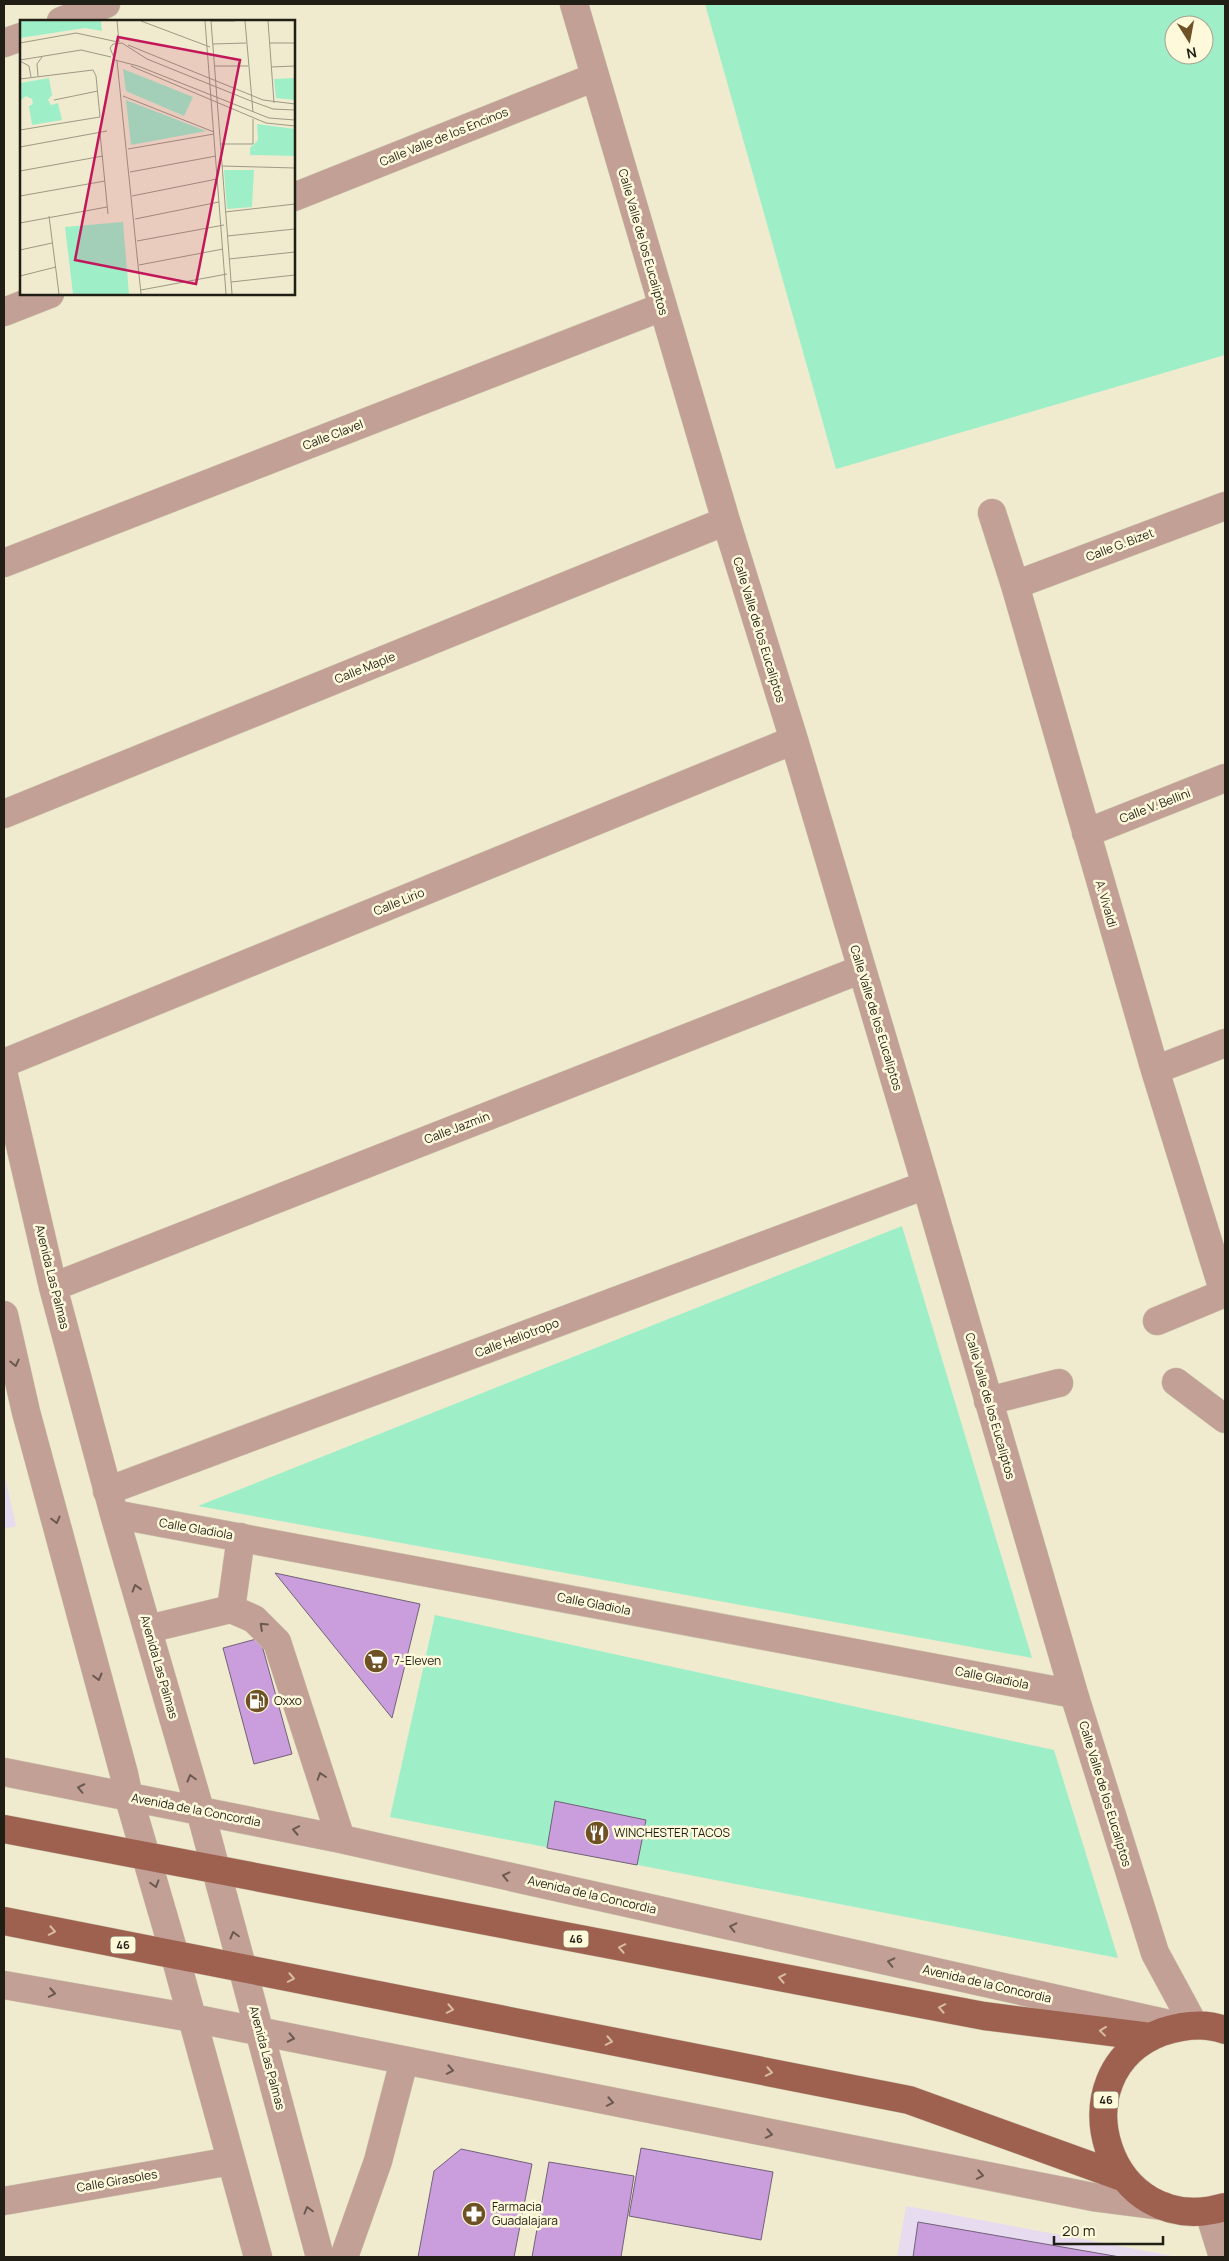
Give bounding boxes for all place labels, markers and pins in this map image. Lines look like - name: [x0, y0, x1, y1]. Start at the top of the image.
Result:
- supermarket icon: 7-Eleven: [363, 1648, 389, 1674]
- place label: 7-Eleven: [394, 1652, 441, 1669]
- fuel station icon: Oxxo: [244, 1688, 270, 1714]
- place label: Oxxo: [274, 1692, 302, 1709]
- restaurant icon: WINCHESTER TACOS: [584, 1820, 610, 1846]
- place label: WINCHESTER TACOS: [614, 1824, 730, 1841]
- place label: Farmacia Guadalajara: [492, 2198, 558, 2229]
- pharmacy icon: Farmacia Guadalajara: [461, 2201, 487, 2227]

